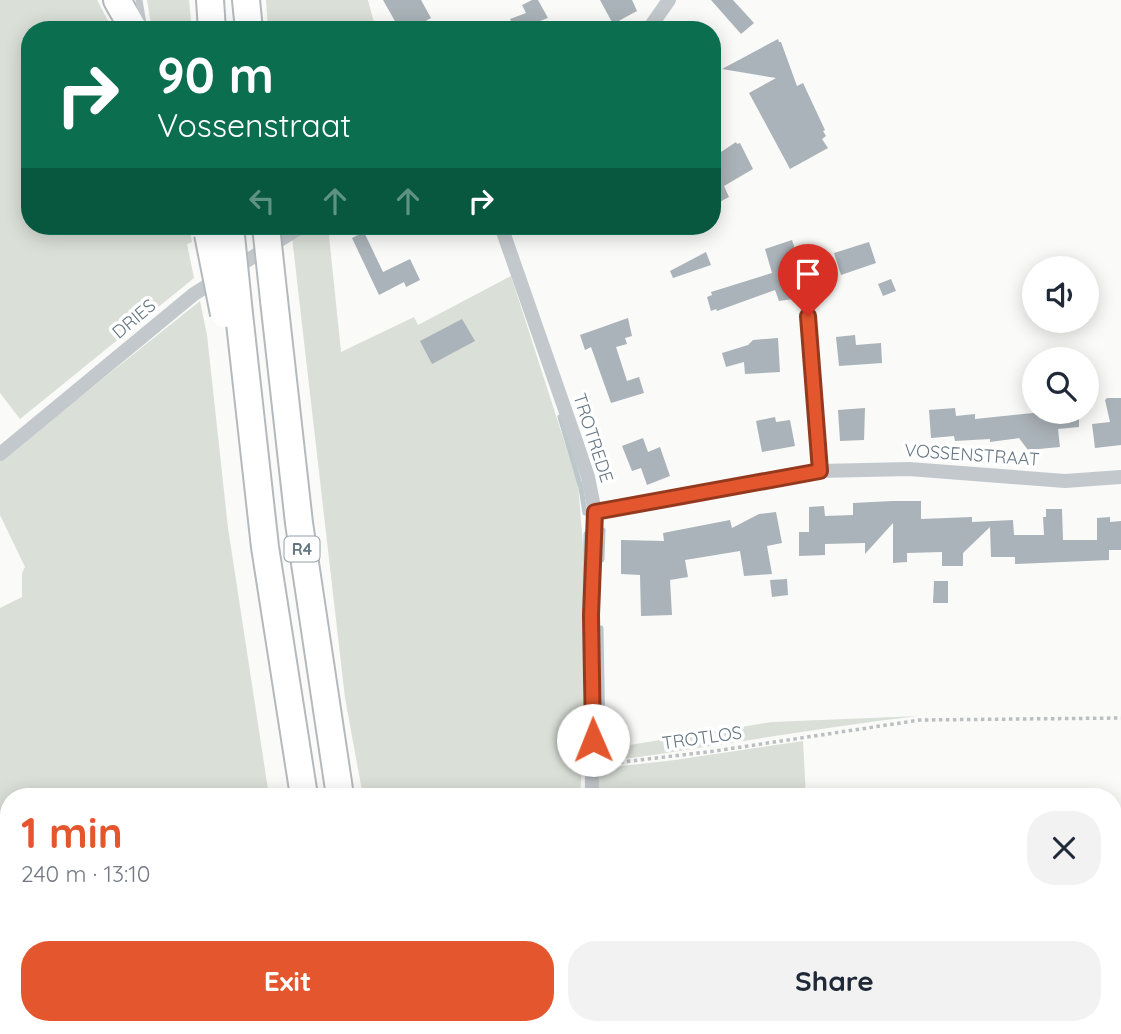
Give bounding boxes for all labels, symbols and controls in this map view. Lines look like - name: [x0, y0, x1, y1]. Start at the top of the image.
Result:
- text: 90 m: [157, 44, 274, 105]
- icon: right: [42, 49, 133, 140]
- text: Vossenstraat: [157, 105, 351, 145]
- icon: left: [243, 182, 281, 220]
- icon: ahead: [316, 182, 354, 220]
- icon: ahead: [389, 182, 427, 220]
- icon: right: [462, 182, 500, 220]
- pin: [778, 244, 838, 316]
- icon: arrive: [789, 255, 827, 293]
- map controls: [1022, 256, 1099, 424]
- button: sound: [1022, 256, 1099, 333]
- street label: DRIES: [107, 294, 160, 343]
- button: search: [1022, 347, 1099, 424]
- street label: TROTREDE: [568, 390, 619, 485]
- street label: VOSSENSTRAAT: [904, 438, 1041, 471]
- road number: R4: [284, 536, 320, 562]
- position arrow: [556, 703, 630, 777]
- street label: TROTLOS: [661, 721, 743, 754]
- text: 1 min: [21, 806, 123, 859]
- button: close: [1027, 811, 1101, 885]
- text: 240 m · 13:10: [21, 859, 151, 888]
- button: Exit: [21, 941, 554, 1021]
- button: Share: [568, 941, 1101, 1021]

